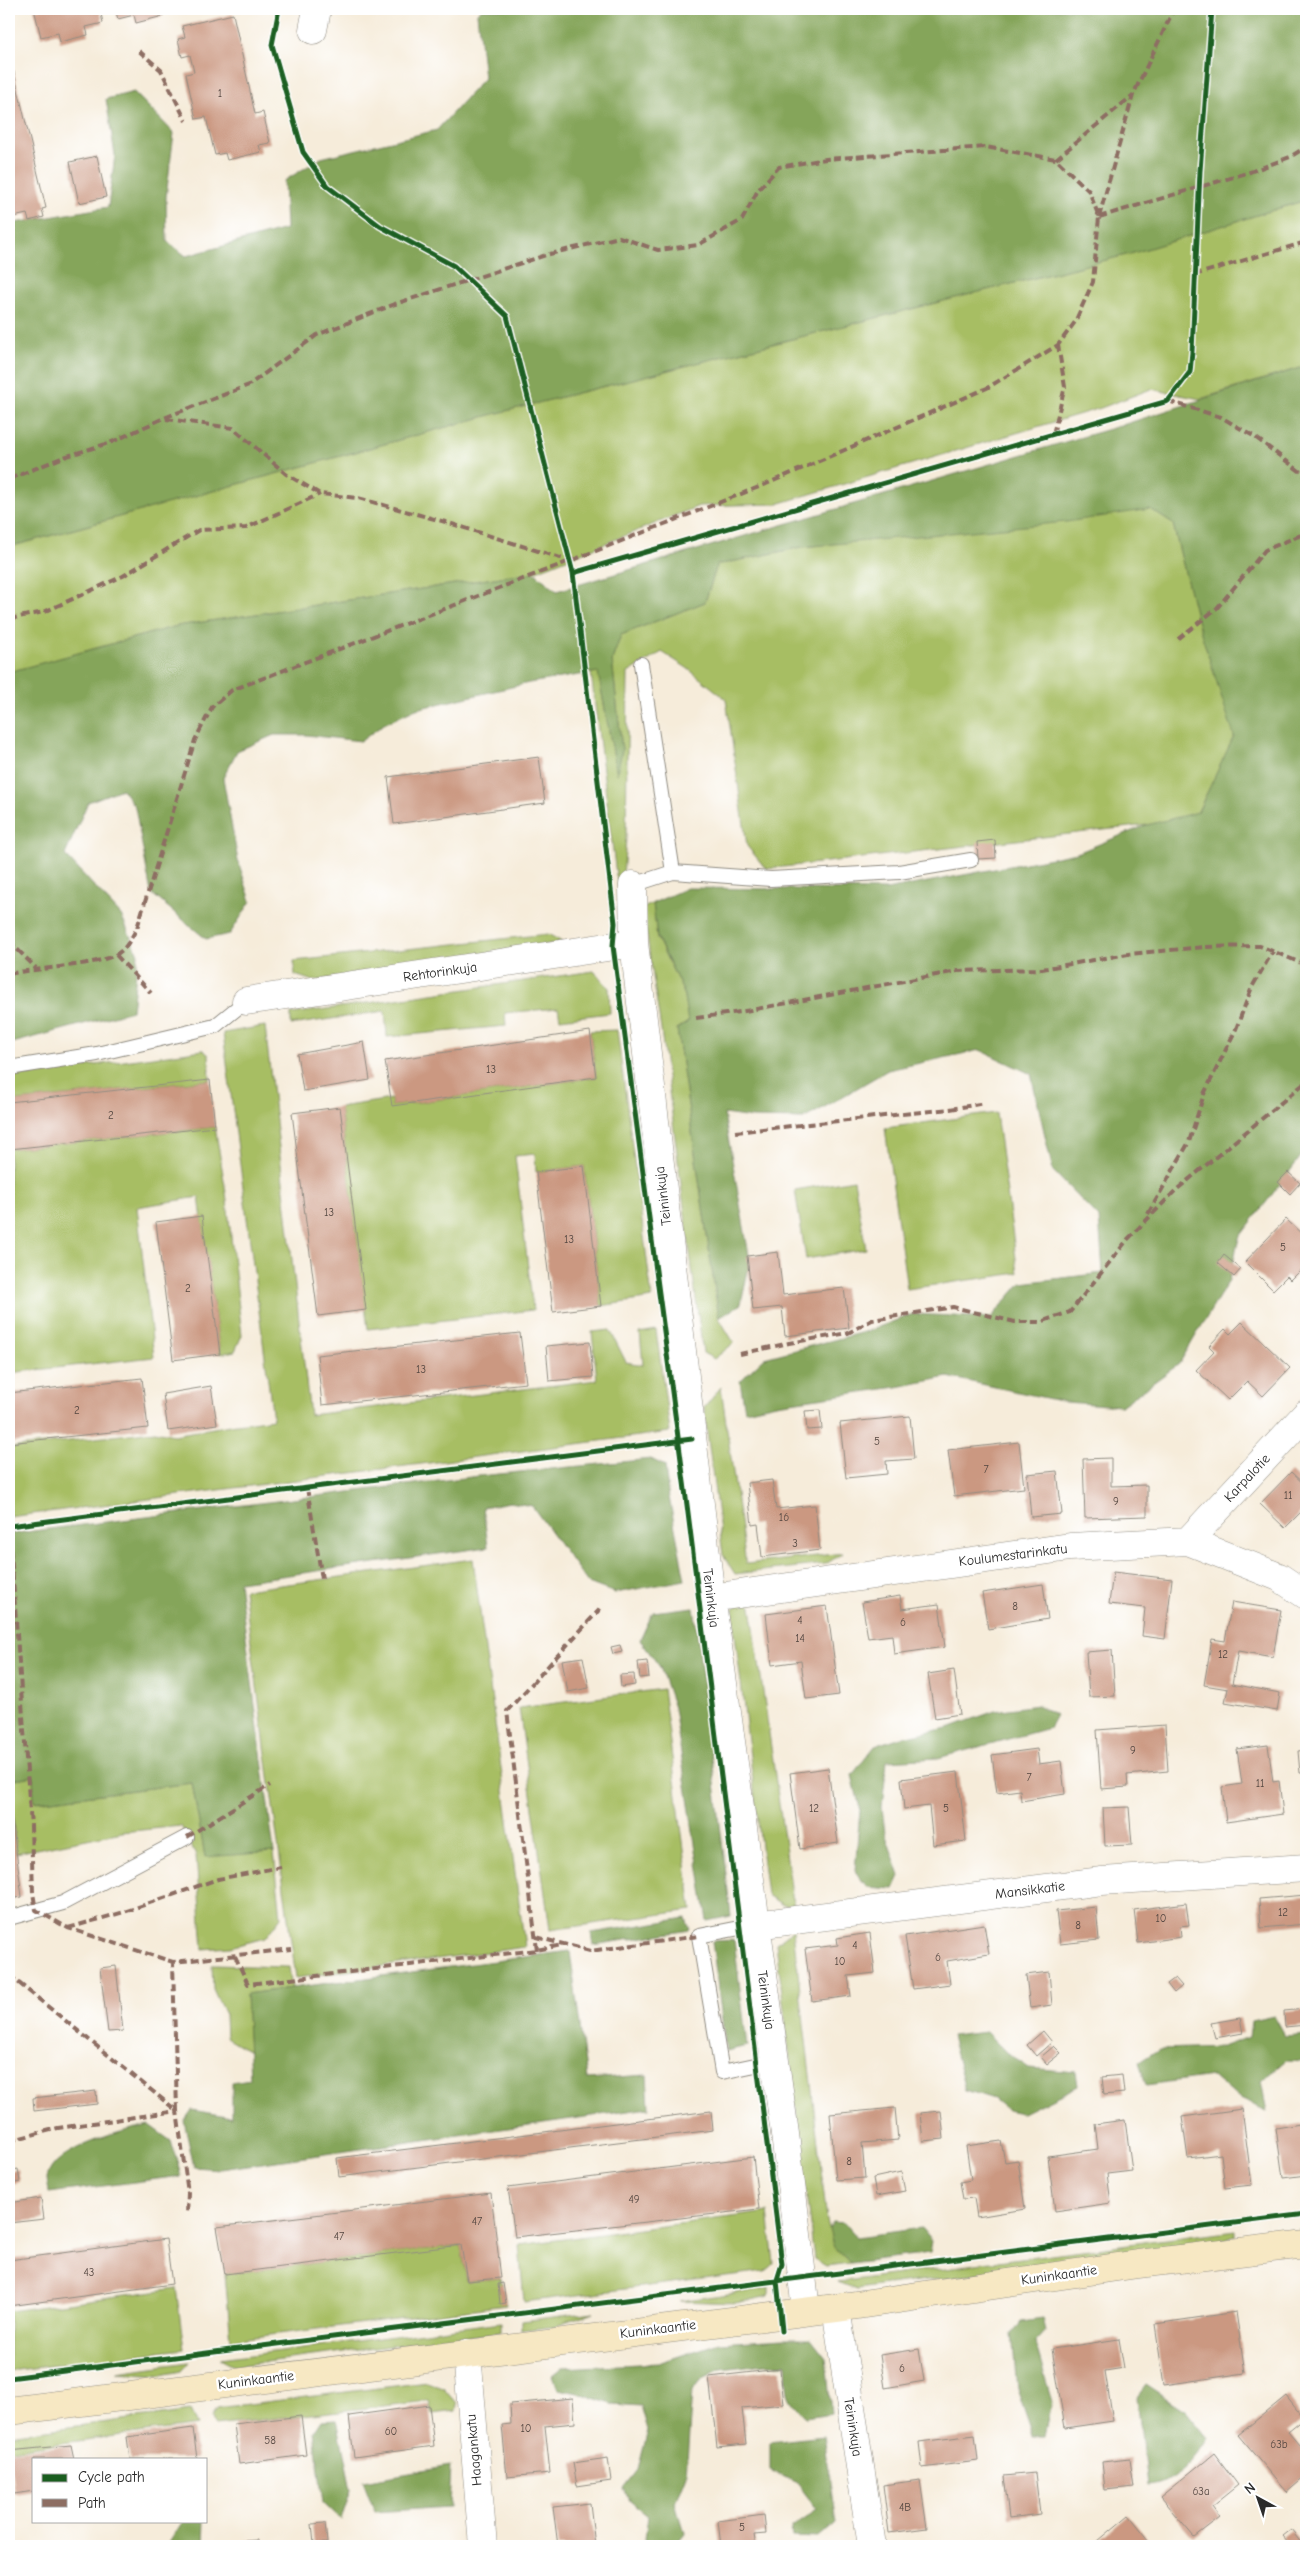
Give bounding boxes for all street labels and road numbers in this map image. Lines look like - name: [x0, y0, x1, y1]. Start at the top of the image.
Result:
- street label: Rehtorinkuja: [402, 958, 478, 986]
- street label: Teininkuja: [651, 1165, 675, 1227]
- street label: Karpalotie: [1220, 1450, 1274, 1506]
- street label: Koulumestarinkatu: [958, 1540, 1068, 1570]
- street label: Teininkuja: [699, 1567, 723, 1629]
- street label: Mansikkatie: [994, 1877, 1066, 1903]
- street label: Teininkuja: [753, 1969, 779, 2031]
- street label: Kuninkaantie: [1020, 2261, 1098, 2289]
- street label: Kuninkaantie: [619, 2316, 697, 2342]
- street label: Kuninkaantie: [217, 2367, 295, 2393]
- street label: Teininkuja: [840, 2396, 866, 2458]
- street label: Haagankatu: [462, 2413, 486, 2487]

